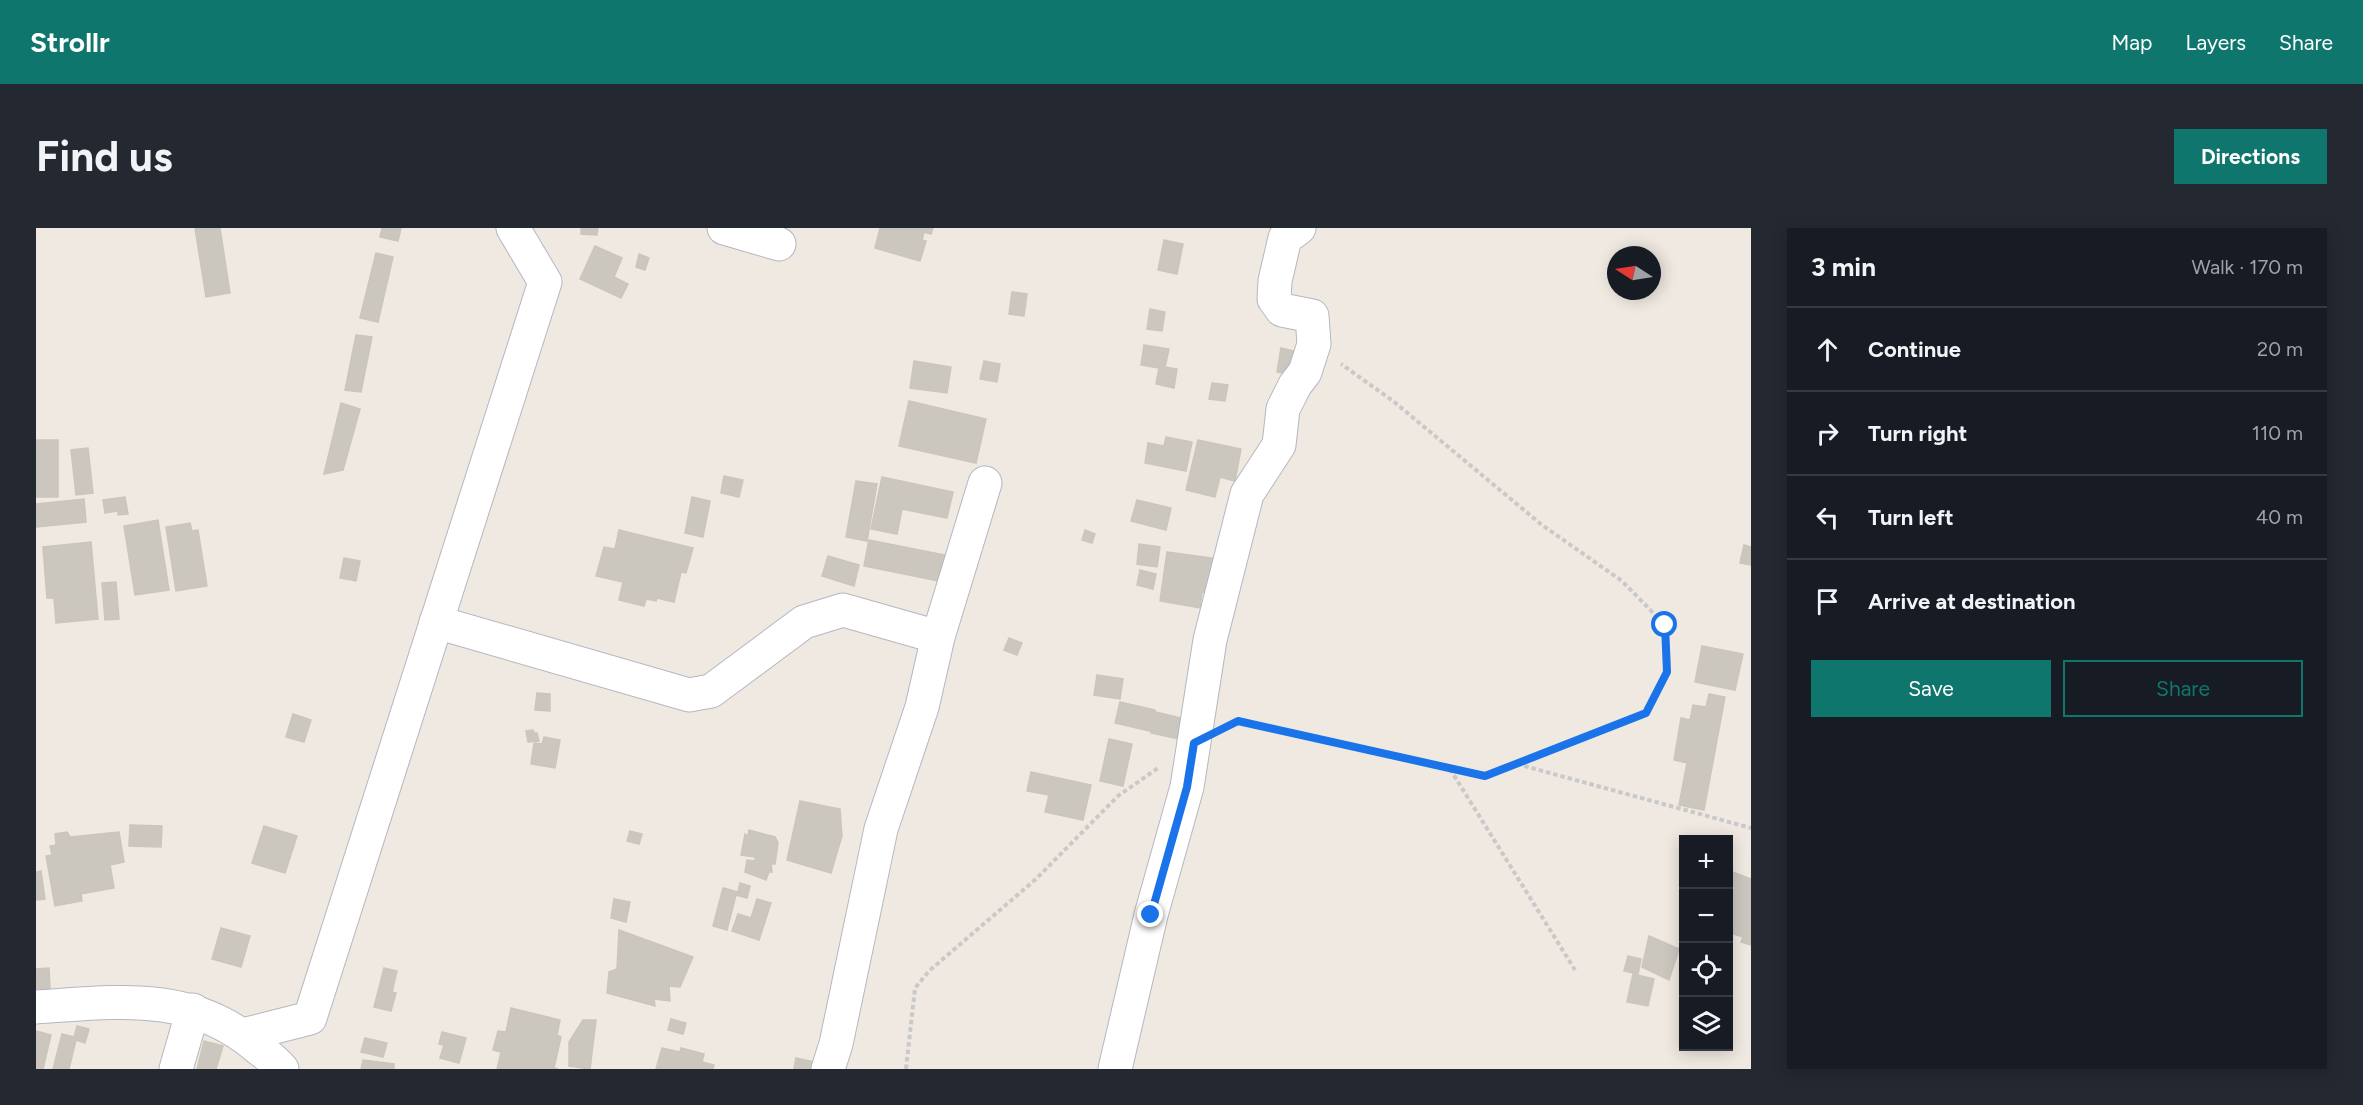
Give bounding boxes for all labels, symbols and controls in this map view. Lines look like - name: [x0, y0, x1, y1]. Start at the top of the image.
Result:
- text: Strollr: [30, 25, 110, 59]
- text: Map: [2112, 30, 2152, 55]
- text: Layers: [2185, 30, 2246, 55]
- text: Share: [2279, 30, 2333, 55]
- button: Directions: [2174, 129, 2327, 184]
- text: Find us: [36, 131, 173, 182]
- north arrow: [1607, 246, 1661, 300]
- text: 3 min: [1811, 251, 1876, 283]
- text: Walk · 170 m: [2192, 255, 2303, 279]
- icon: ahead: [1811, 333, 1844, 366]
- text: Continue: [1868, 336, 1961, 363]
- text: 20 m: [2257, 337, 2303, 361]
- icon: right: [1811, 417, 1844, 450]
- text: Turn right: [1868, 420, 1967, 447]
- text: 110 m: [2252, 421, 2303, 445]
- icon: left: [1811, 501, 1844, 534]
- text: Turn left: [1868, 504, 1954, 531]
- text: 40 m: [2256, 505, 2303, 529]
- icon: arrive: [1811, 585, 1844, 618]
- text: Arrive at destination: [1868, 588, 2076, 615]
- route start: [1651, 611, 1677, 637]
- button: Save: [1811, 660, 2051, 717]
- button: Share: [2063, 660, 2303, 717]
- map controls: [1679, 835, 1733, 1051]
- button: +: [1679, 835, 1733, 889]
- button: −: [1679, 889, 1733, 943]
- route end: [1137, 901, 1163, 927]
- button: locate: [1679, 943, 1733, 997]
- button: layers: [1679, 997, 1733, 1051]

